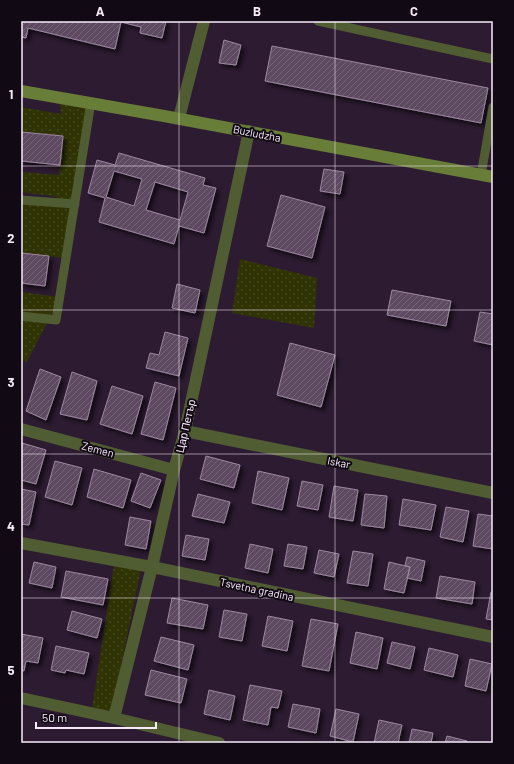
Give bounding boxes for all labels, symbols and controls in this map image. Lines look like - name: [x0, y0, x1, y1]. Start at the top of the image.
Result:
- text: A: [96, 3, 105, 19]
- text: B: [253, 3, 261, 19]
- text: C: [410, 3, 418, 19]
- text: 1: [9, 86, 13, 102]
- street label: Buzludzha: [232, 122, 282, 144]
- text: 2: [7, 230, 15, 246]
- text: 3: [7, 374, 15, 390]
- street label: Цар Петър: [173, 398, 197, 454]
- street label: Zemen: [81, 438, 116, 460]
- street label: Iskar: [326, 453, 352, 471]
- text: 4: [7, 518, 15, 534]
- street label: Tsvetna gradina: [219, 575, 295, 603]
- text: 5: [7, 662, 15, 678]
- scale bar: [36, 704, 156, 730]
- text: 50 m: [42, 710, 67, 724]

